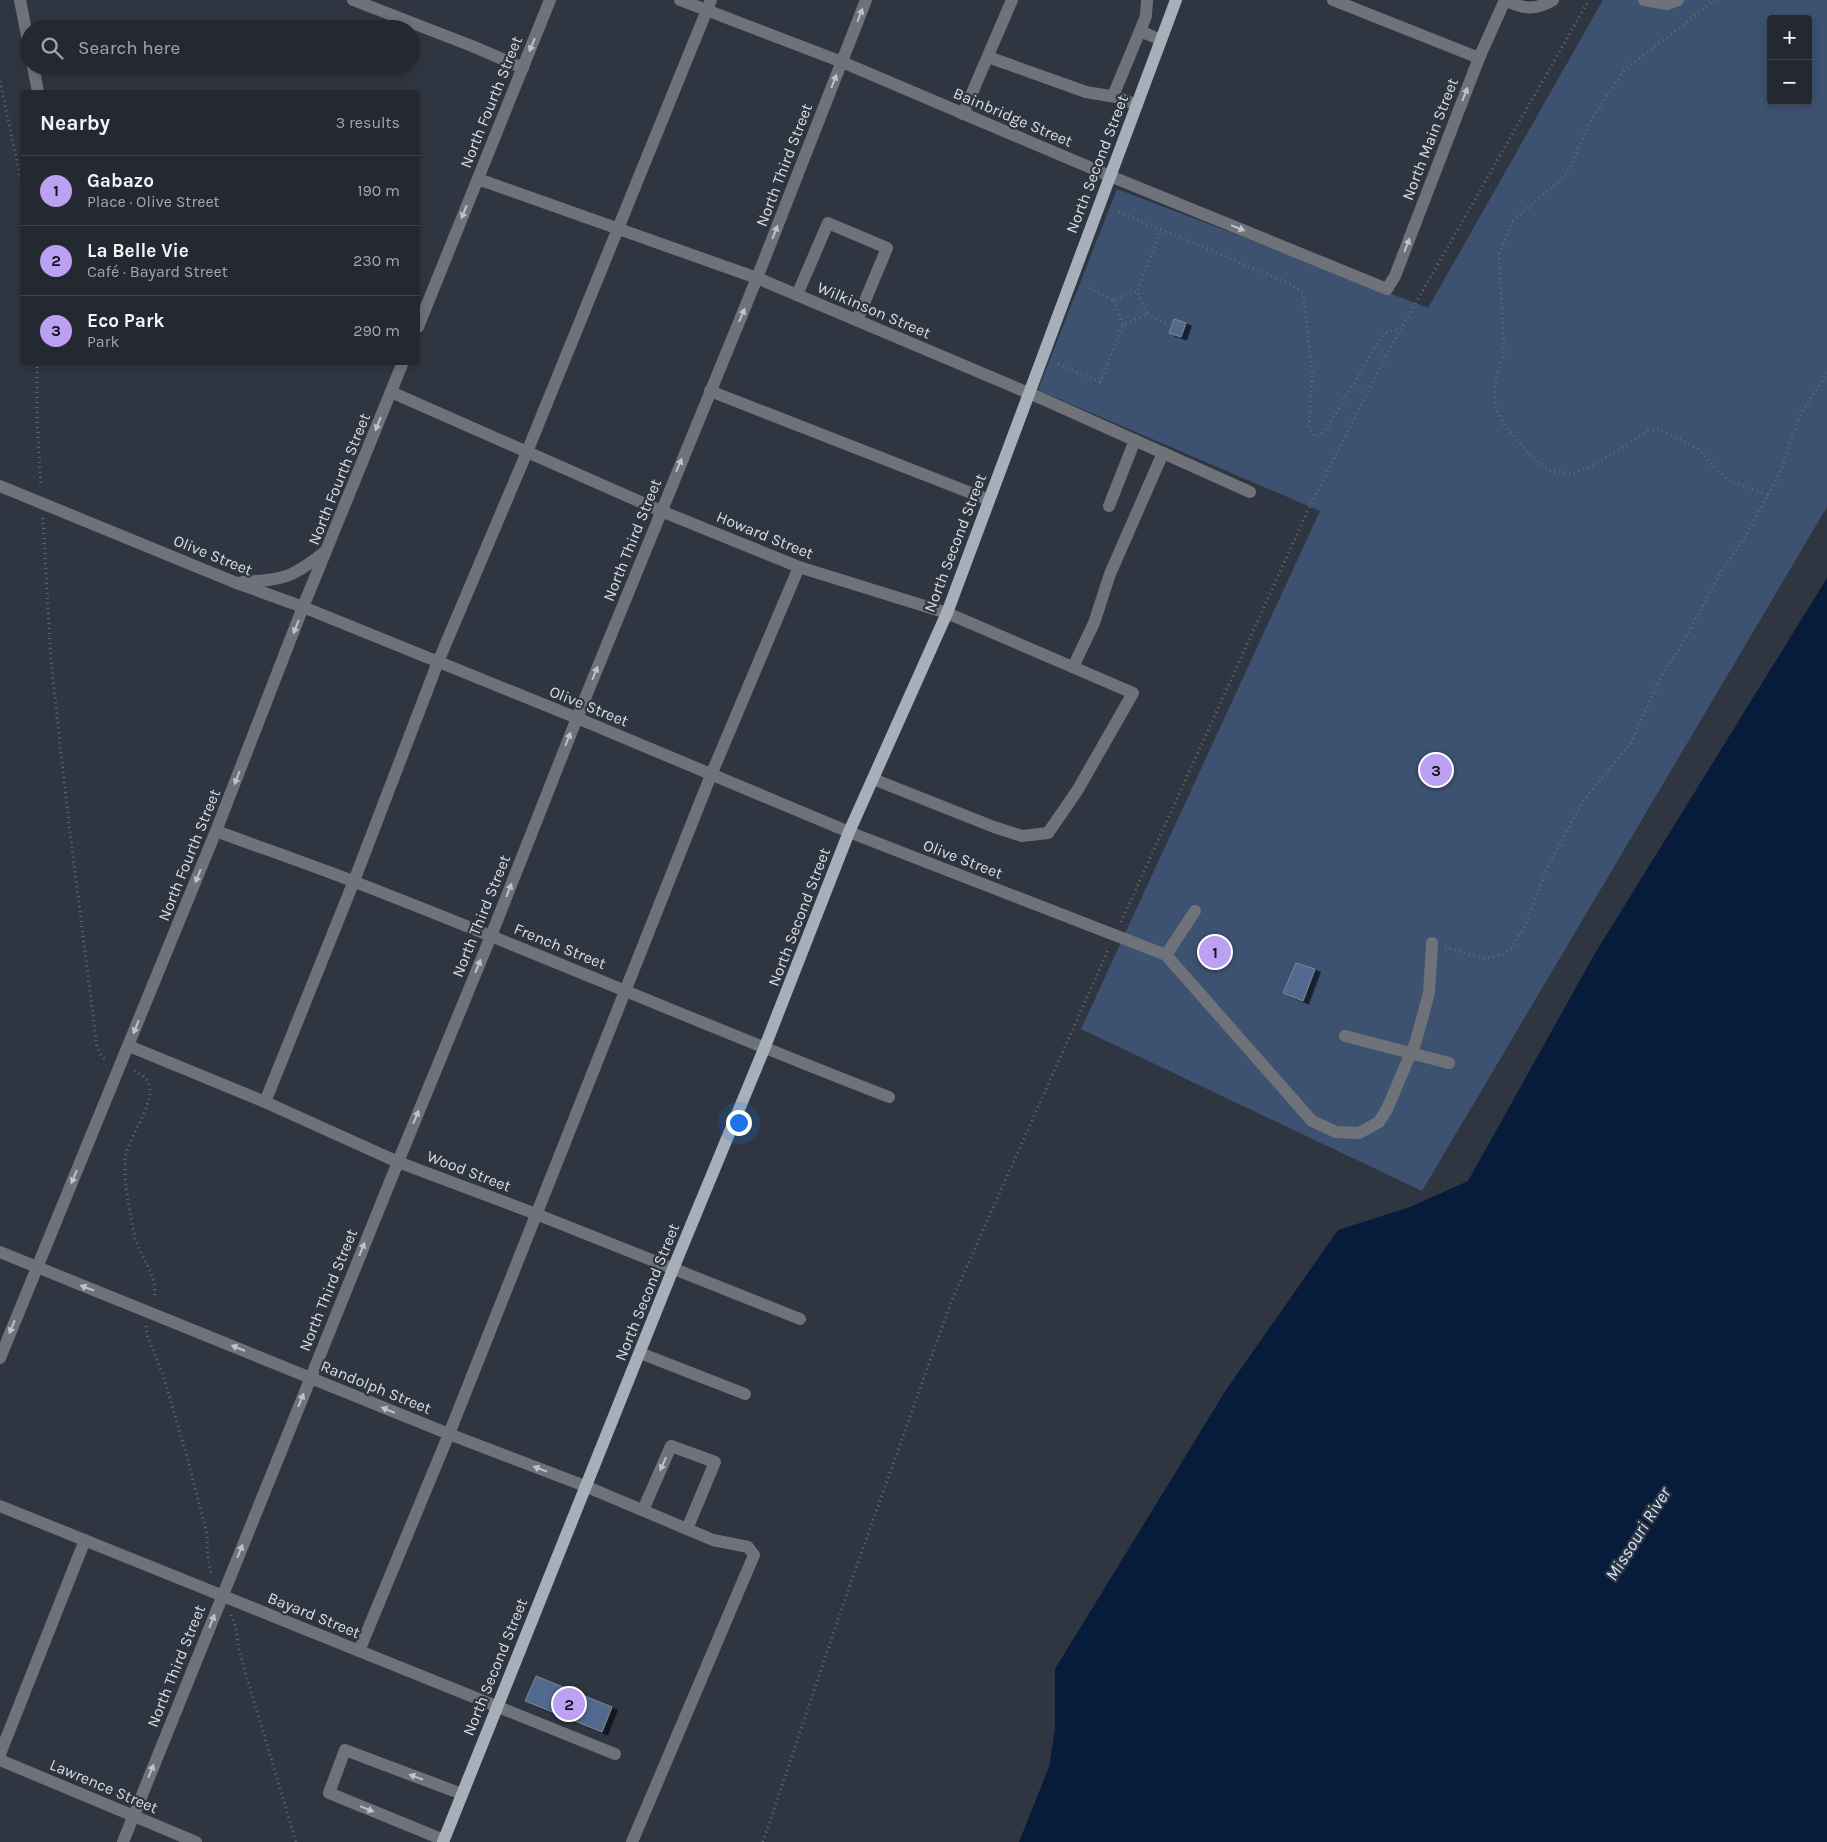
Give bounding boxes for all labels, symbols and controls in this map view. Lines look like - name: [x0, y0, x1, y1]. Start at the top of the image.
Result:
- one-way arrow: [857, 8, 865, 22]
- map controls: [1767, 15, 1812, 105]
- button: +: [1767, 15, 1812, 60]
- search box: [20, 20, 420, 75]
- street label: North Fourth Street: [456, 33, 526, 171]
- icon: search: [38, 34, 66, 62]
- text: Search here: [78, 37, 180, 59]
- one-way arrow: [527, 38, 535, 52]
- button: −: [1767, 60, 1812, 105]
- one-way arrow: [831, 74, 839, 88]
- street label: North Main Street: [1398, 75, 1462, 203]
- street label: Bainbridge Street: [951, 83, 1075, 151]
- one-way arrow: [1462, 86, 1469, 101]
- street label: North Second Street: [1062, 92, 1132, 236]
- street label: North Third Street: [752, 101, 816, 229]
- text: Nearby: [40, 111, 110, 135]
- text: 3 results: [336, 113, 400, 132]
- text: Gabazo: [87, 170, 154, 192]
- text: 1: [53, 181, 59, 200]
- text: 190 m: [357, 181, 400, 200]
- text: Place · Olive Street: [87, 192, 220, 211]
- one-way arrow: [460, 205, 468, 220]
- one-way arrow: [772, 225, 779, 240]
- one-way arrow: [1231, 225, 1245, 233]
- one-way arrow: [1403, 237, 1411, 252]
- text: La Belle Vie: [87, 240, 189, 262]
- text: 2: [51, 251, 61, 270]
- text: 230 m: [353, 251, 400, 270]
- text: Café · Bayard Street: [87, 262, 228, 281]
- street label: Wilkinson Street: [814, 278, 934, 342]
- one-way arrow: [738, 308, 746, 322]
- text: Eco Park: [87, 310, 165, 332]
- text: 3: [51, 321, 61, 340]
- text: 290 m: [353, 321, 400, 340]
- text: Park: [87, 332, 119, 351]
- street label: North Fourth Street: [304, 410, 374, 548]
- one-way arrow: [374, 417, 382, 431]
- one-way arrow: [676, 458, 684, 473]
- street label: North Second Street: [920, 471, 990, 615]
- street label: North Third Street: [599, 476, 665, 604]
- street label: Howard Street: [714, 507, 816, 563]
- street label: Olive Street: [171, 531, 255, 579]
- one-way arrow: [291, 620, 299, 634]
- one-way arrow: [591, 665, 599, 680]
- street label: Olive Street: [547, 682, 631, 730]
- one-way arrow: [564, 731, 572, 746]
- pin: 3: [1420, 751, 1452, 789]
- one-way arrow: [233, 771, 240, 786]
- street label: North Fourth Street: [154, 786, 224, 924]
- street label: Olive Street: [921, 835, 1005, 883]
- street label: North Second Street: [764, 845, 834, 989]
- street label: North Third Street: [448, 852, 514, 980]
- one-way arrow: [193, 869, 201, 883]
- one-way arrow: [505, 882, 513, 897]
- street label: French Street: [511, 919, 609, 973]
- pin: 1: [1199, 933, 1231, 971]
- one-way arrow: [475, 959, 483, 973]
- one-way arrow: [132, 1020, 140, 1034]
- one-way arrow: [413, 1109, 421, 1124]
- your location: [726, 1110, 752, 1136]
- street label: Wood Street: [424, 1146, 514, 1196]
- one-way arrow: [70, 1170, 78, 1184]
- street label: North Second Street: [611, 1220, 683, 1364]
- street label: North Third Street: [295, 1226, 361, 1354]
- one-way arrow: [358, 1241, 366, 1256]
- one-way arrow: [79, 1284, 94, 1292]
- one-way arrow: [8, 1320, 16, 1334]
- one-way arrow: [231, 1344, 245, 1352]
- street label: Randolph Street: [318, 1356, 434, 1418]
- one-way arrow: [297, 1392, 305, 1407]
- one-way arrow: [381, 1405, 396, 1413]
- one-way arrow: [659, 1457, 667, 1471]
- one-way arrow: [532, 1465, 547, 1473]
- water label: Missouri River: [1600, 1482, 1676, 1585]
- one-way arrow: [237, 1543, 244, 1558]
- street label: Bayard Street: [265, 1588, 363, 1642]
- street label: North Second Street: [459, 1595, 531, 1739]
- street label: North Third Street: [143, 1602, 209, 1730]
- one-way arrow: [209, 1613, 216, 1628]
- pin: 2: [553, 1685, 585, 1723]
- street label: Lawrence Street: [47, 1755, 161, 1817]
- one-way arrow: [147, 1763, 155, 1778]
- one-way arrow: [408, 1773, 423, 1781]
- one-way arrow: [360, 1805, 374, 1813]

